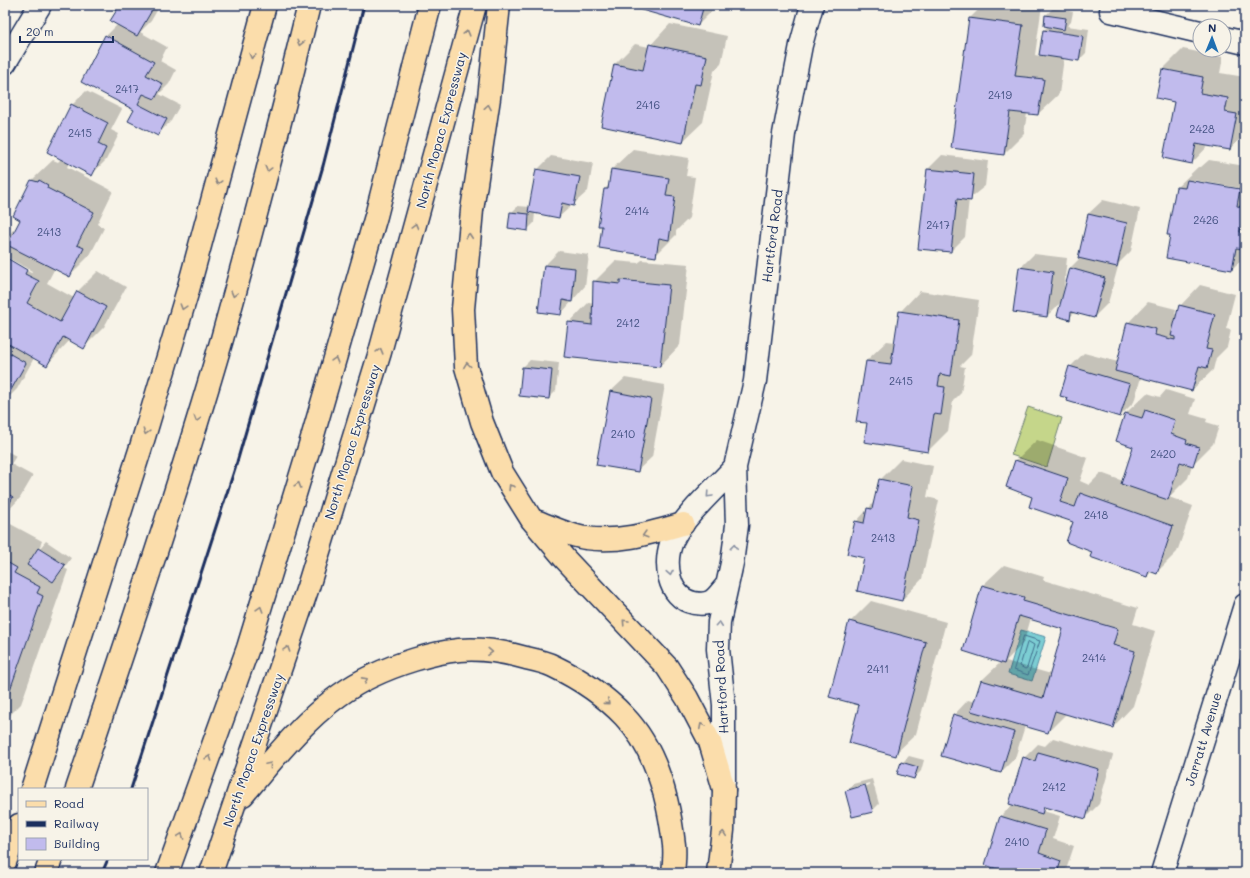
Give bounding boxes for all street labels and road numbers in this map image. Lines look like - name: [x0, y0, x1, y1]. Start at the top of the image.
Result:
- street label: North Mopac Expressway: [411, 50, 470, 210]
- street label: Hartford Road: [757, 188, 786, 283]
- street label: North Mopac Expressway: [320, 362, 383, 521]
- street label: Hartford Road: [710, 640, 731, 734]
- street label: North Mopac Expressway: [218, 671, 287, 829]
- street label: Jarratt Avenue: [1180, 690, 1225, 788]

